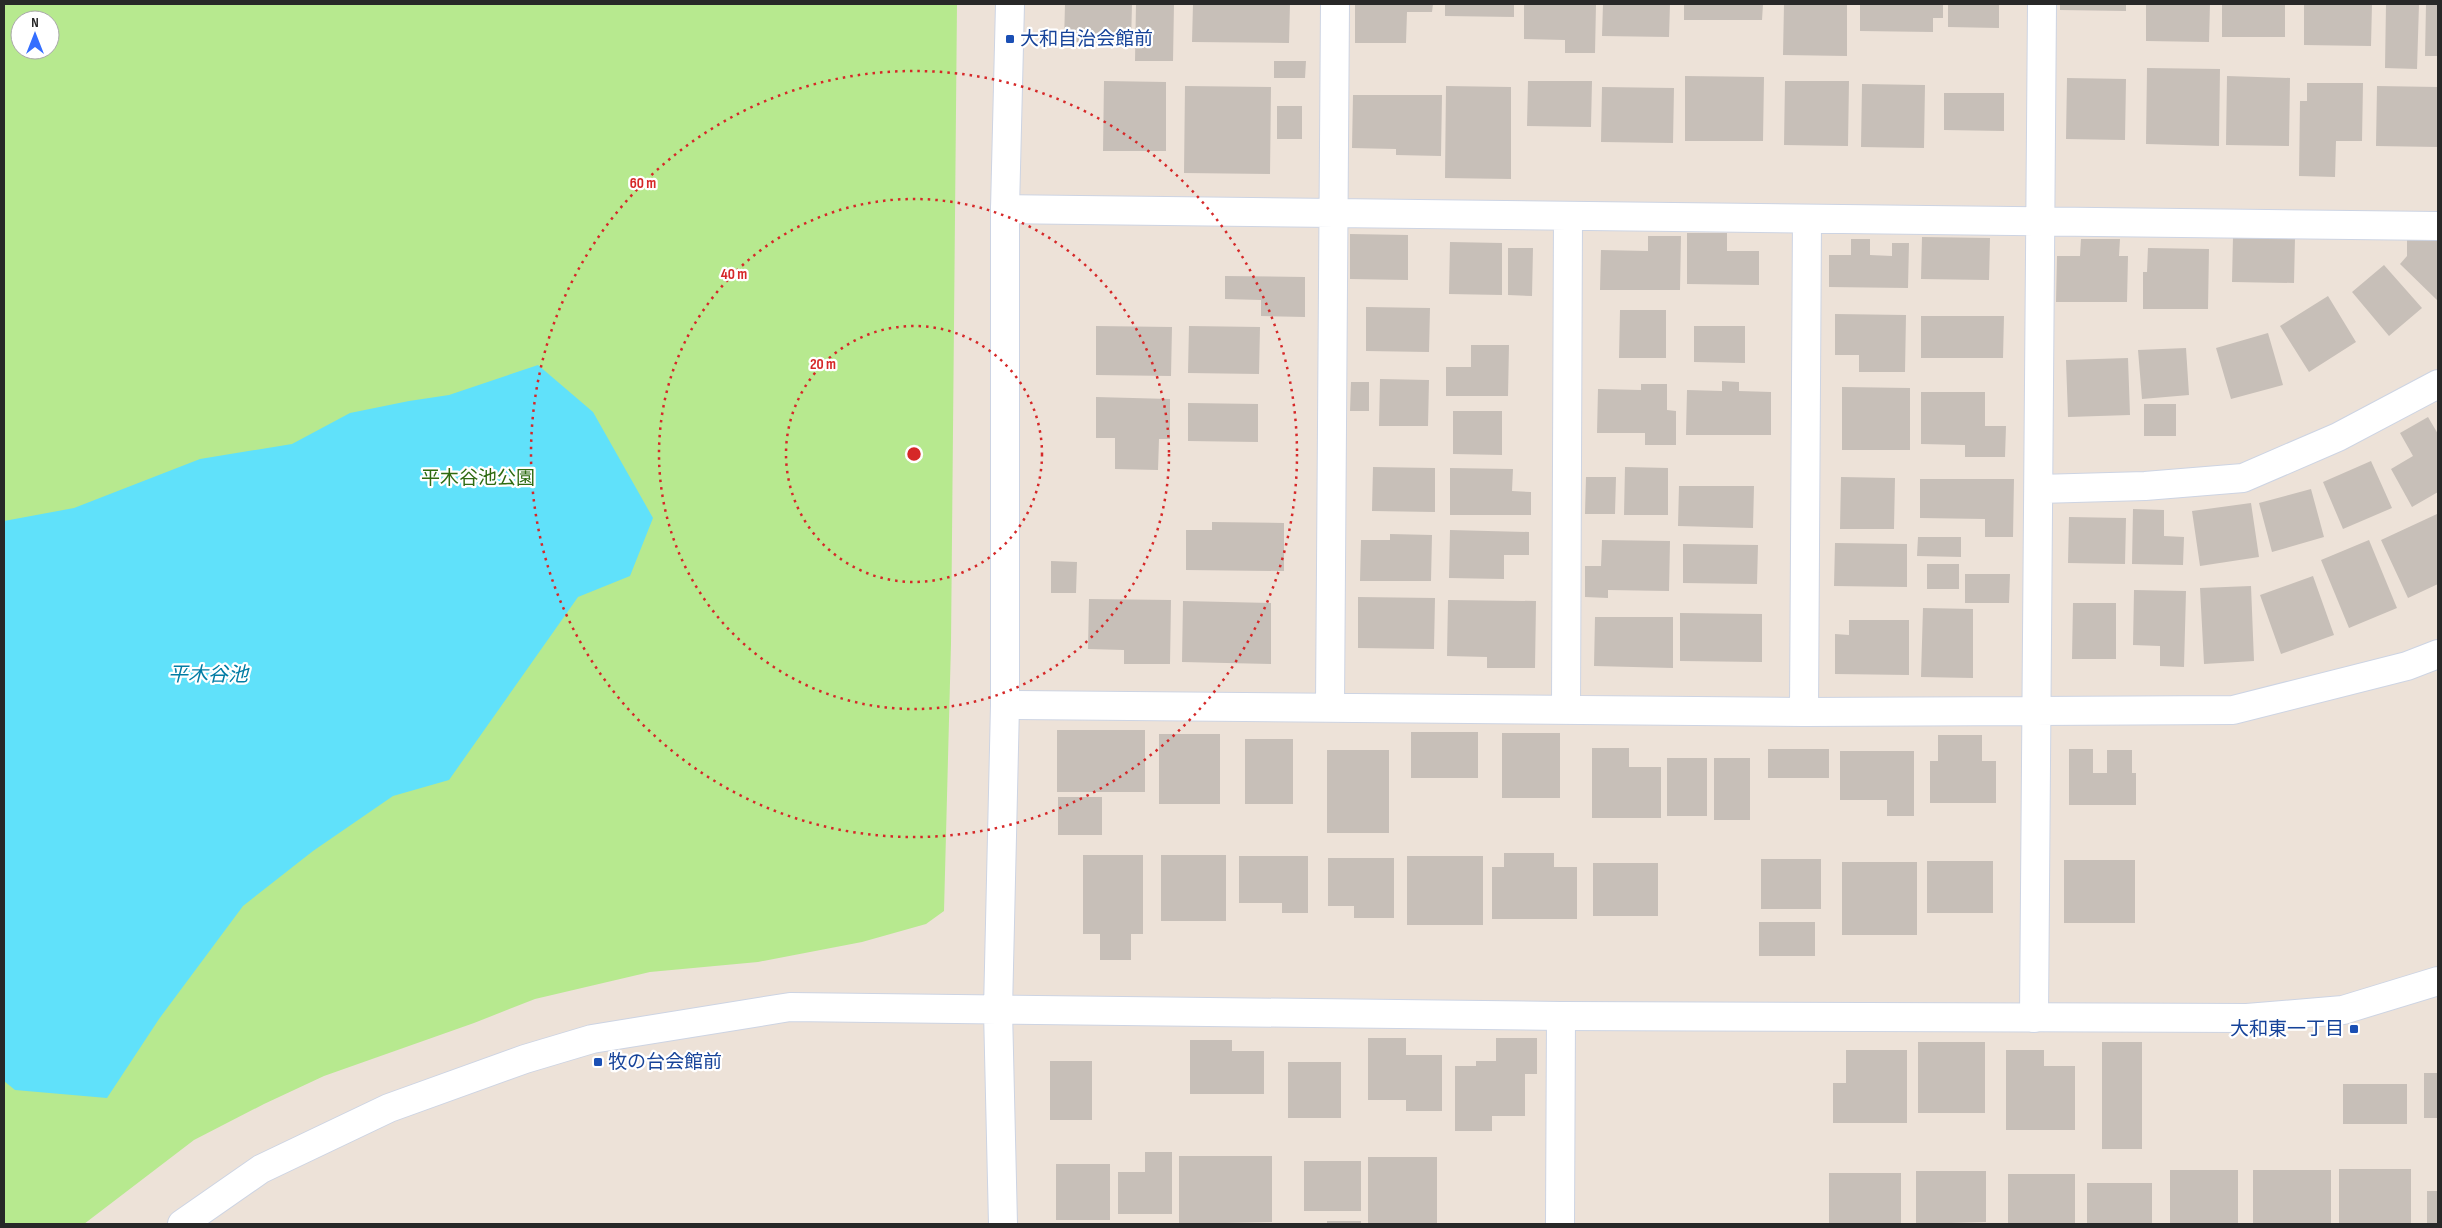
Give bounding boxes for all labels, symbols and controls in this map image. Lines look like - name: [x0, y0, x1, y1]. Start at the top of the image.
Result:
- north arrow: [10, 10, 60, 60]
- text: N: [31, 14, 39, 31]
- place label: 大和自治会館前: [1020, 28, 1153, 51]
- marker: 大和自治会館前: [1004, 33, 1016, 45]
- text: 60 m: [630, 174, 656, 193]
- text: 40 m: [721, 265, 747, 284]
- text: 20 m: [810, 355, 836, 374]
- centre of rings: [905, 445, 923, 463]
- park label: 平木谷池公園: [421, 467, 535, 490]
- water label: 平木谷池: [168, 663, 250, 687]
- place label: 大和東一丁目: [2230, 1018, 2344, 1041]
- marker: 大和東一丁目: [2348, 1023, 2360, 1035]
- place label: 牧の台会館前: [608, 1051, 722, 1074]
- marker: 牧の台会館前: [592, 1056, 604, 1068]

